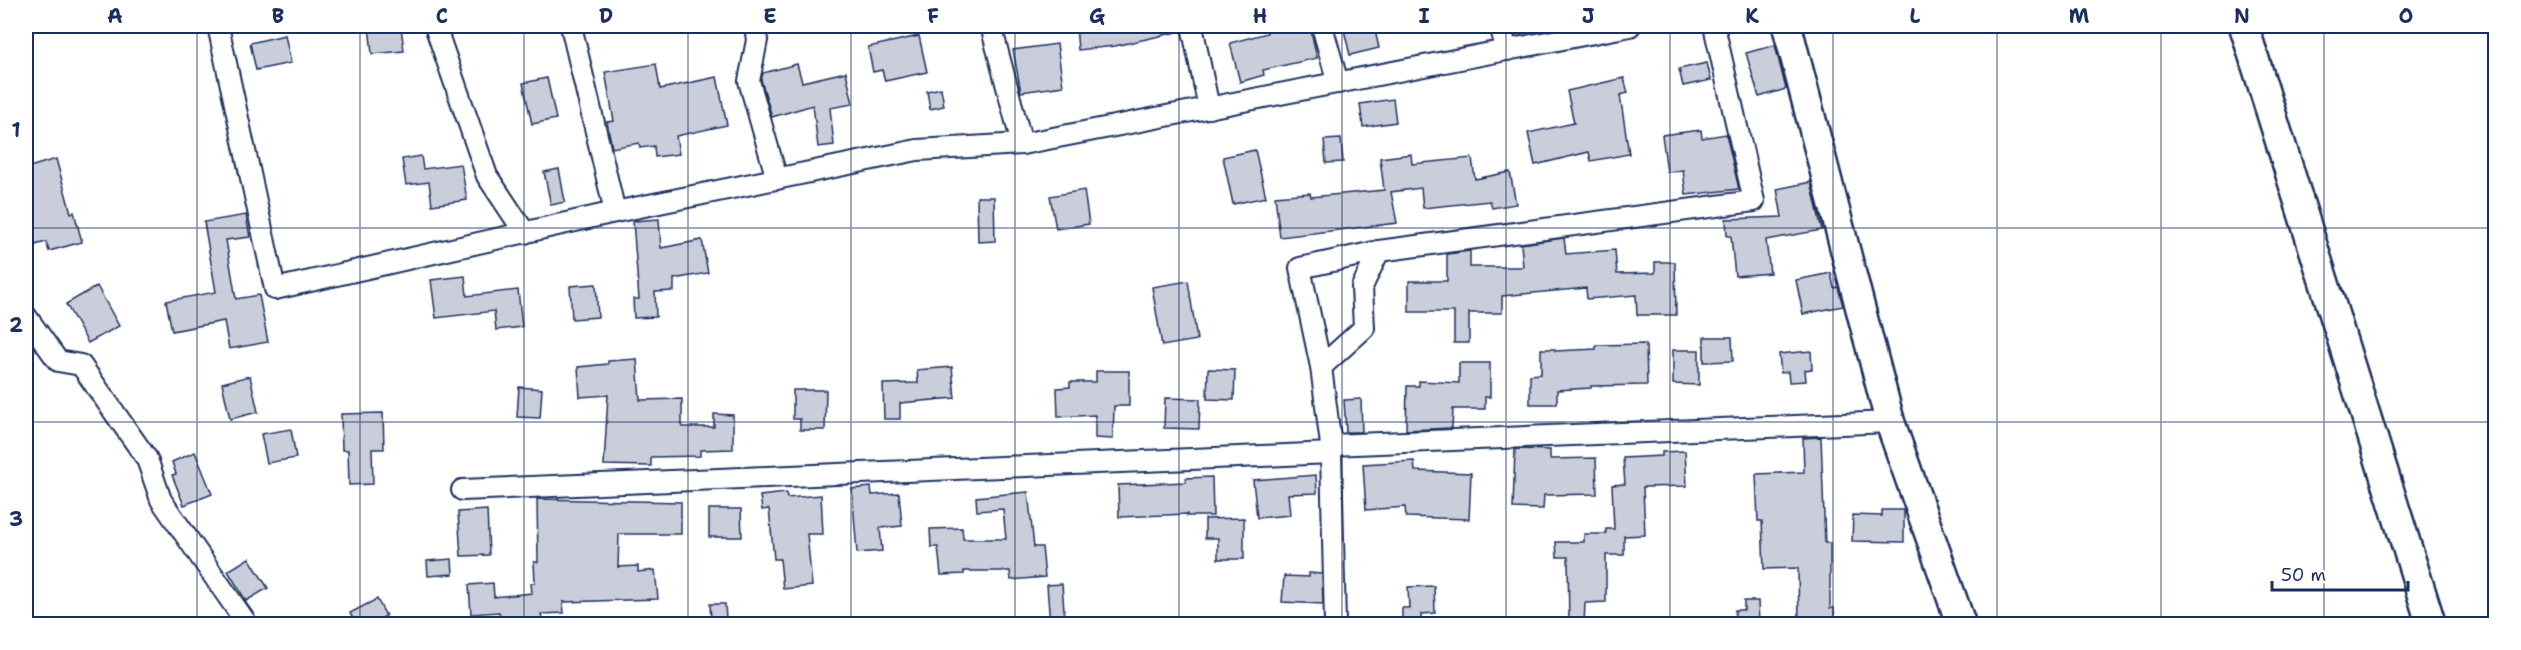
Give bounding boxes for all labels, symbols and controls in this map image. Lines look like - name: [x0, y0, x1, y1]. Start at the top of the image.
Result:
- text: A: [107, 3, 123, 29]
- text: B: [272, 3, 284, 29]
- text: C: [436, 3, 448, 29]
- text: D: [599, 3, 613, 29]
- text: E: [763, 3, 777, 29]
- text: F: [927, 3, 939, 29]
- text: G: [1089, 3, 1105, 29]
- text: H: [1253, 3, 1267, 29]
- text: I: [1418, 3, 1430, 29]
- text: J: [1582, 3, 1595, 29]
- text: K: [1745, 3, 1759, 29]
- text: L: [1910, 3, 1921, 29]
- text: M: [2069, 3, 2090, 29]
- text: N: [2234, 3, 2250, 29]
- text: O: [2399, 3, 2413, 29]
- text: 1: [11, 117, 21, 143]
- text: 2: [9, 312, 23, 338]
- text: 3: [9, 506, 23, 532]
- scale bar: [2272, 554, 2408, 592]
- text: 50 m: [2281, 563, 2326, 587]

